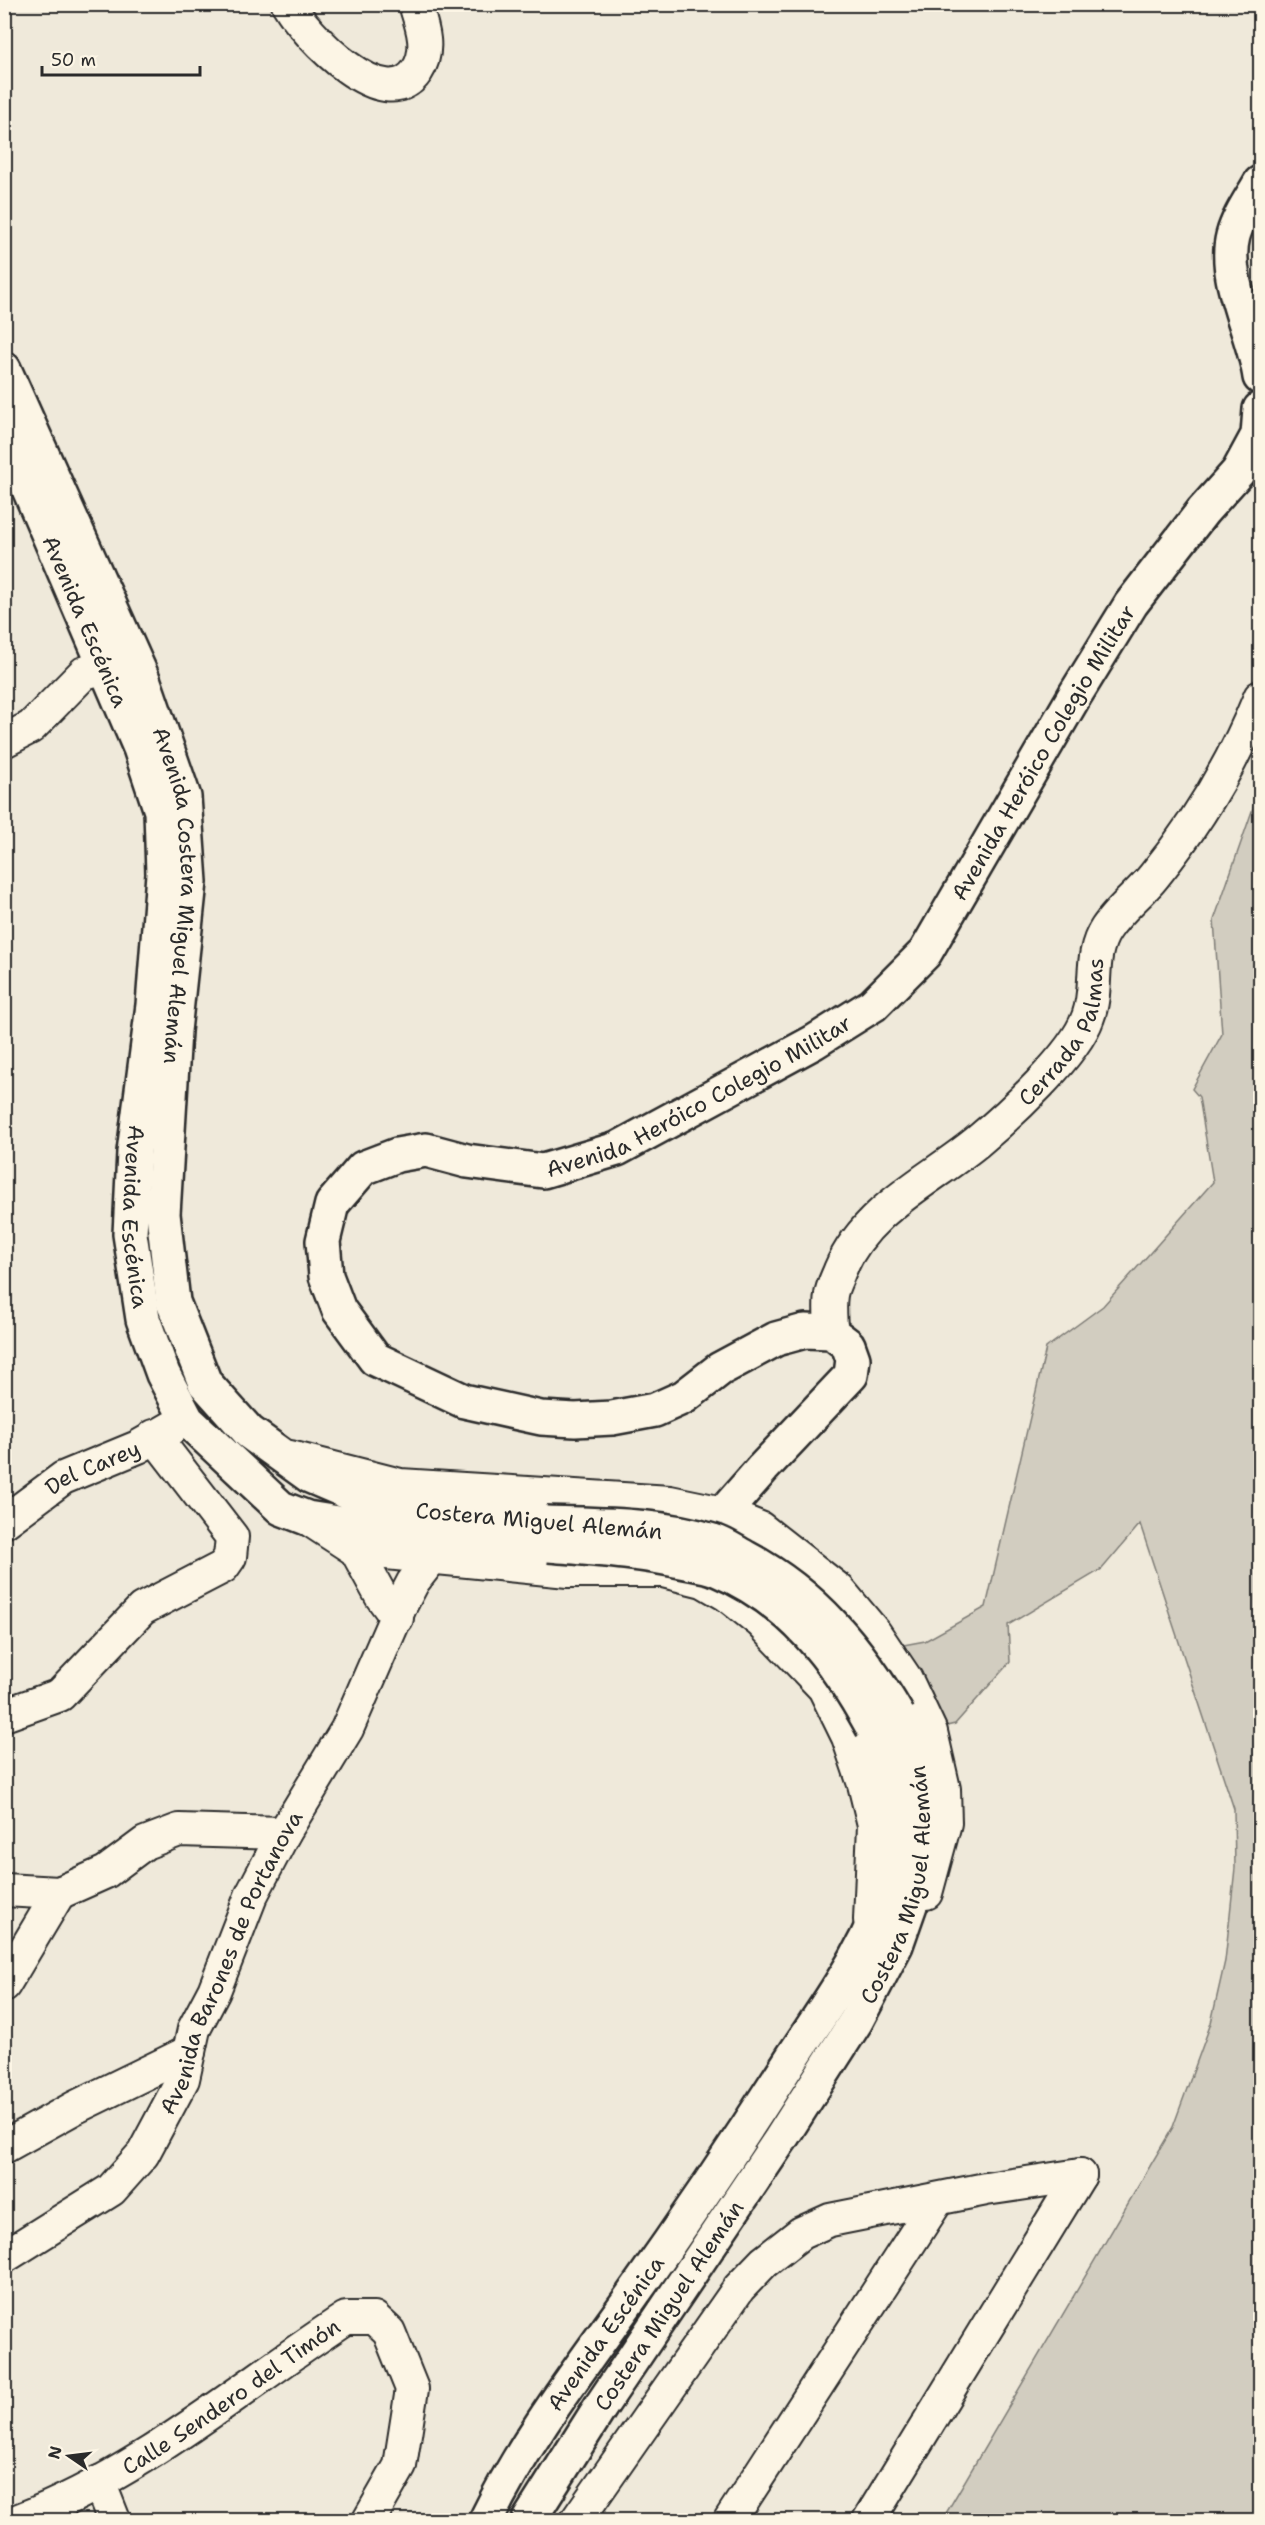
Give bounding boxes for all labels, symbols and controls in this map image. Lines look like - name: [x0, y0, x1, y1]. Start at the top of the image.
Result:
- scale bar: [42, 39, 200, 77]
- text: 50 m: [51, 48, 96, 72]
- street label: Avenida Escénica: [36, 531, 135, 712]
- street label: Avenida Heróico Colegio Militar: [944, 599, 1142, 906]
- street label: Avenida Costera Miguel Alemán: [146, 723, 205, 1065]
- street label: Cerrada Palmas: [1012, 956, 1110, 1112]
- street label: Avenida Heróico Colegio Militar: [543, 1008, 857, 1184]
- street label: Avenida Escénica: [115, 1123, 156, 1311]
- street label: Del Carey: [39, 1433, 144, 1501]
- street label: Costera Miguel Alemán: [414, 1496, 664, 1546]
- street label: Costera Miguel Alemán: [853, 1764, 936, 2009]
- street label: Avenida Barones de Portanova: [152, 1805, 309, 2119]
- street label: Costera Miguel Alemán: [587, 2195, 750, 2416]
- street label: Avenida Escénica: [540, 2249, 671, 2416]
- street label: Calle Sendero del Timón: [116, 2312, 346, 2481]
- north arrow: [39, 2426, 99, 2486]
- text: N: [43, 2444, 67, 2461]

